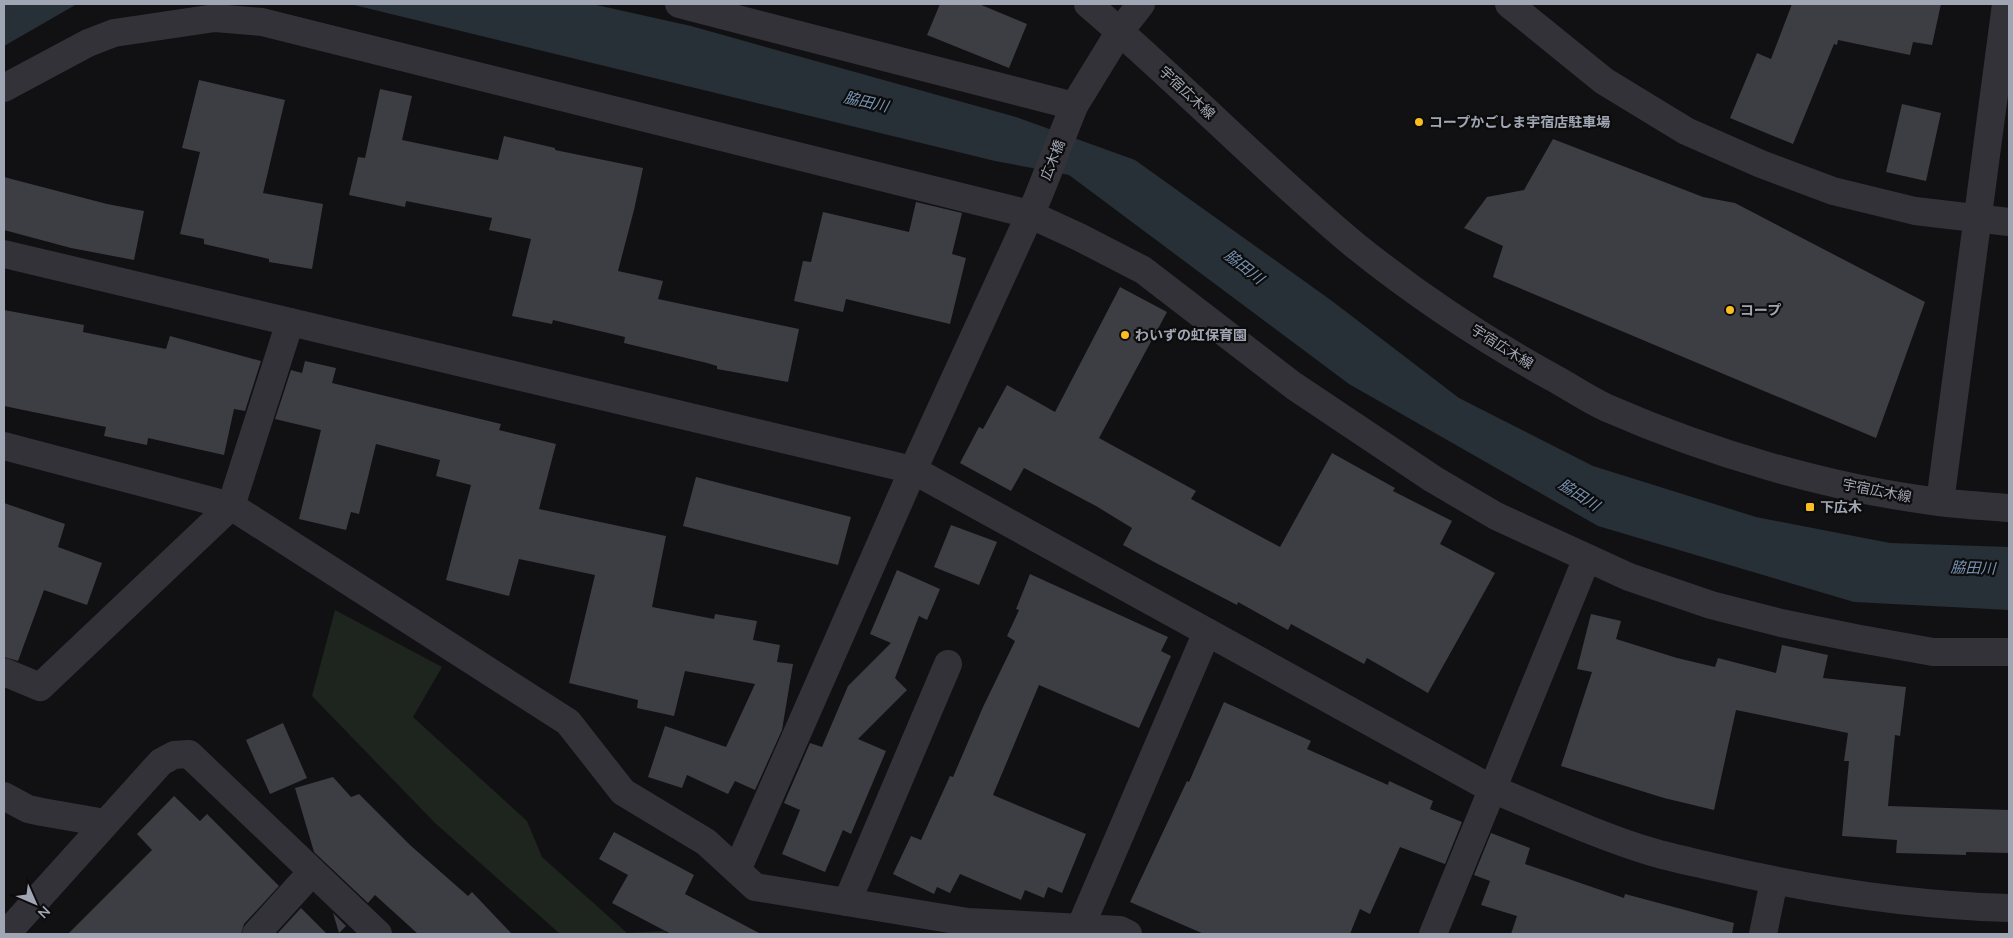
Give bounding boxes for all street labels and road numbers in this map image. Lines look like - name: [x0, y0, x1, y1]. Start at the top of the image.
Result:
- street label: 宇宿広木線: [1155, 62, 1219, 124]
- street label: 広木橋: [1036, 137, 1070, 183]
- street label: 宇宿広木線: [1467, 320, 1537, 374]
- street label: 宇宿広木線: [1841, 475, 1913, 507]

